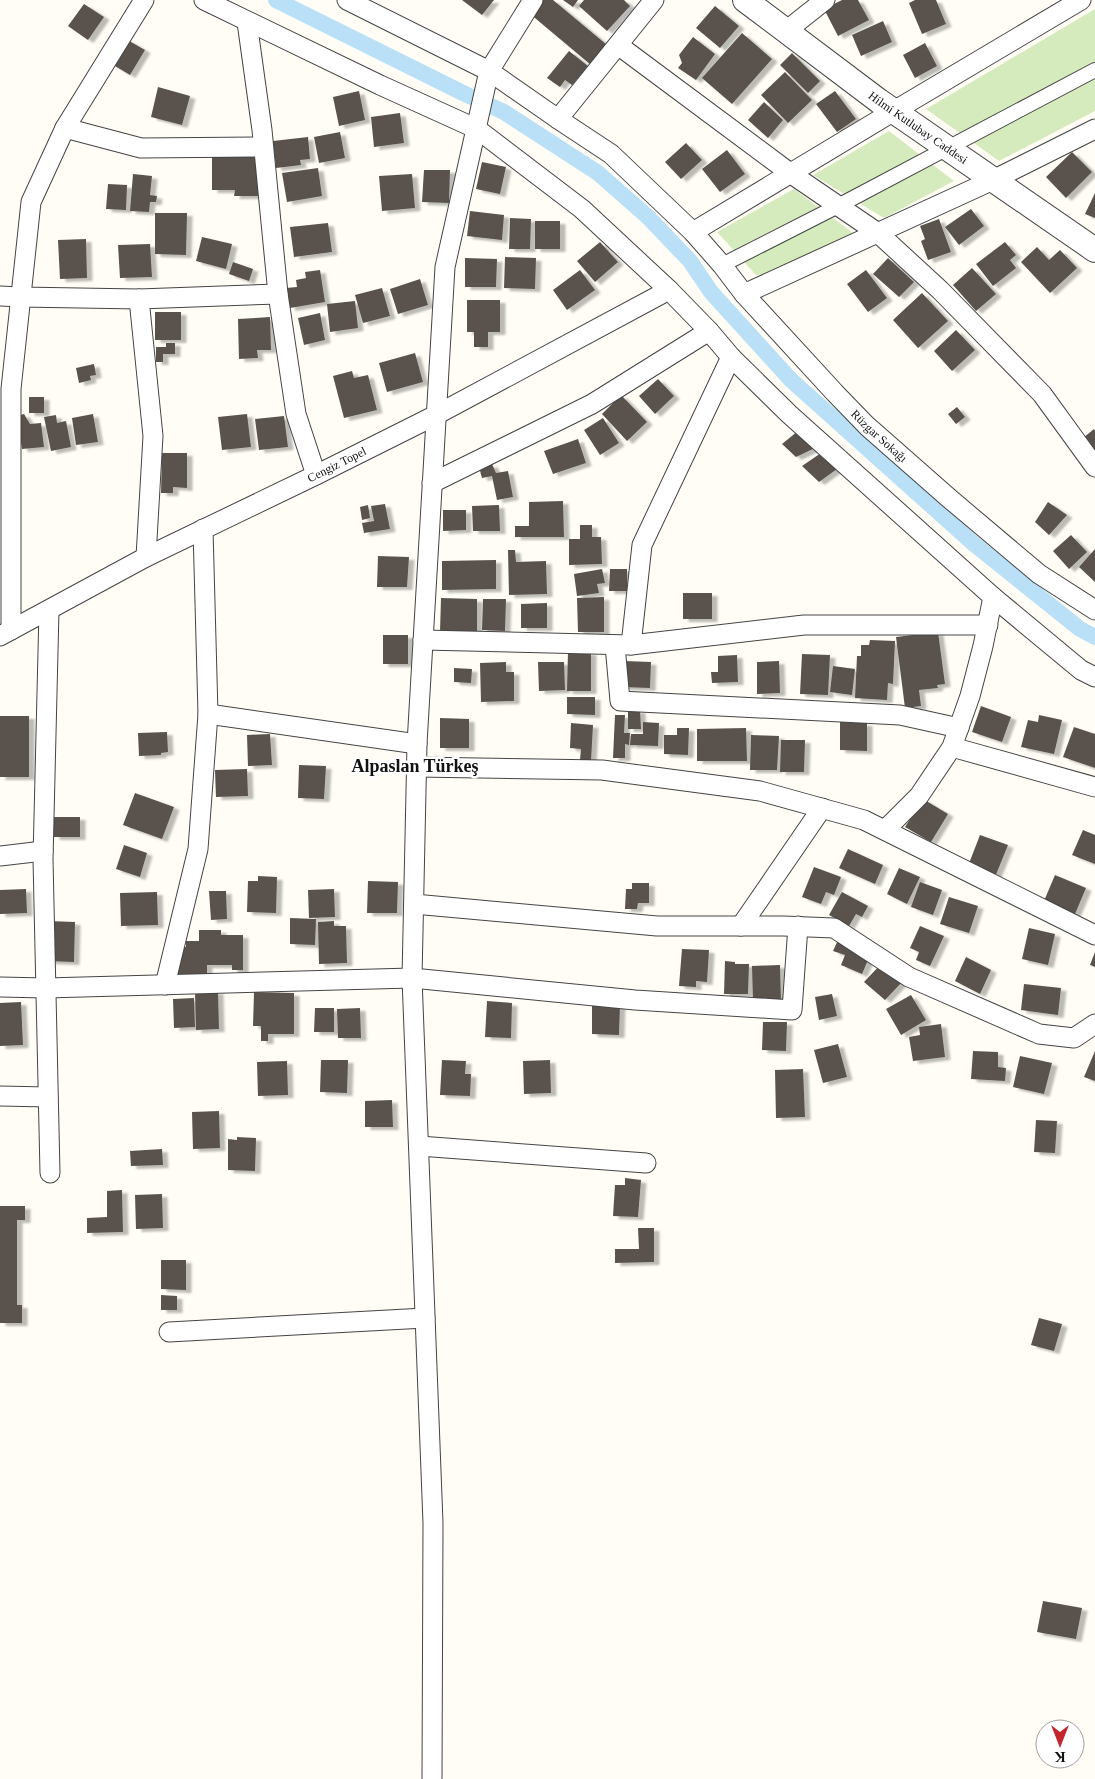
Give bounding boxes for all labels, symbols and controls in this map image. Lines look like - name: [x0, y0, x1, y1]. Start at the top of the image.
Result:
- street label: Hilmi Kutlubay Caddesi: [866, 88, 971, 167]
- street label: Rüzgar Sokağı: [848, 407, 911, 466]
- street label: Cengiz Topel: [305, 444, 369, 485]
- district label: Alpaslan Türkeş: [351, 756, 479, 776]
- north arrow: [1035, 1719, 1085, 1769]
- text: K: [1054, 1749, 1065, 1764]

